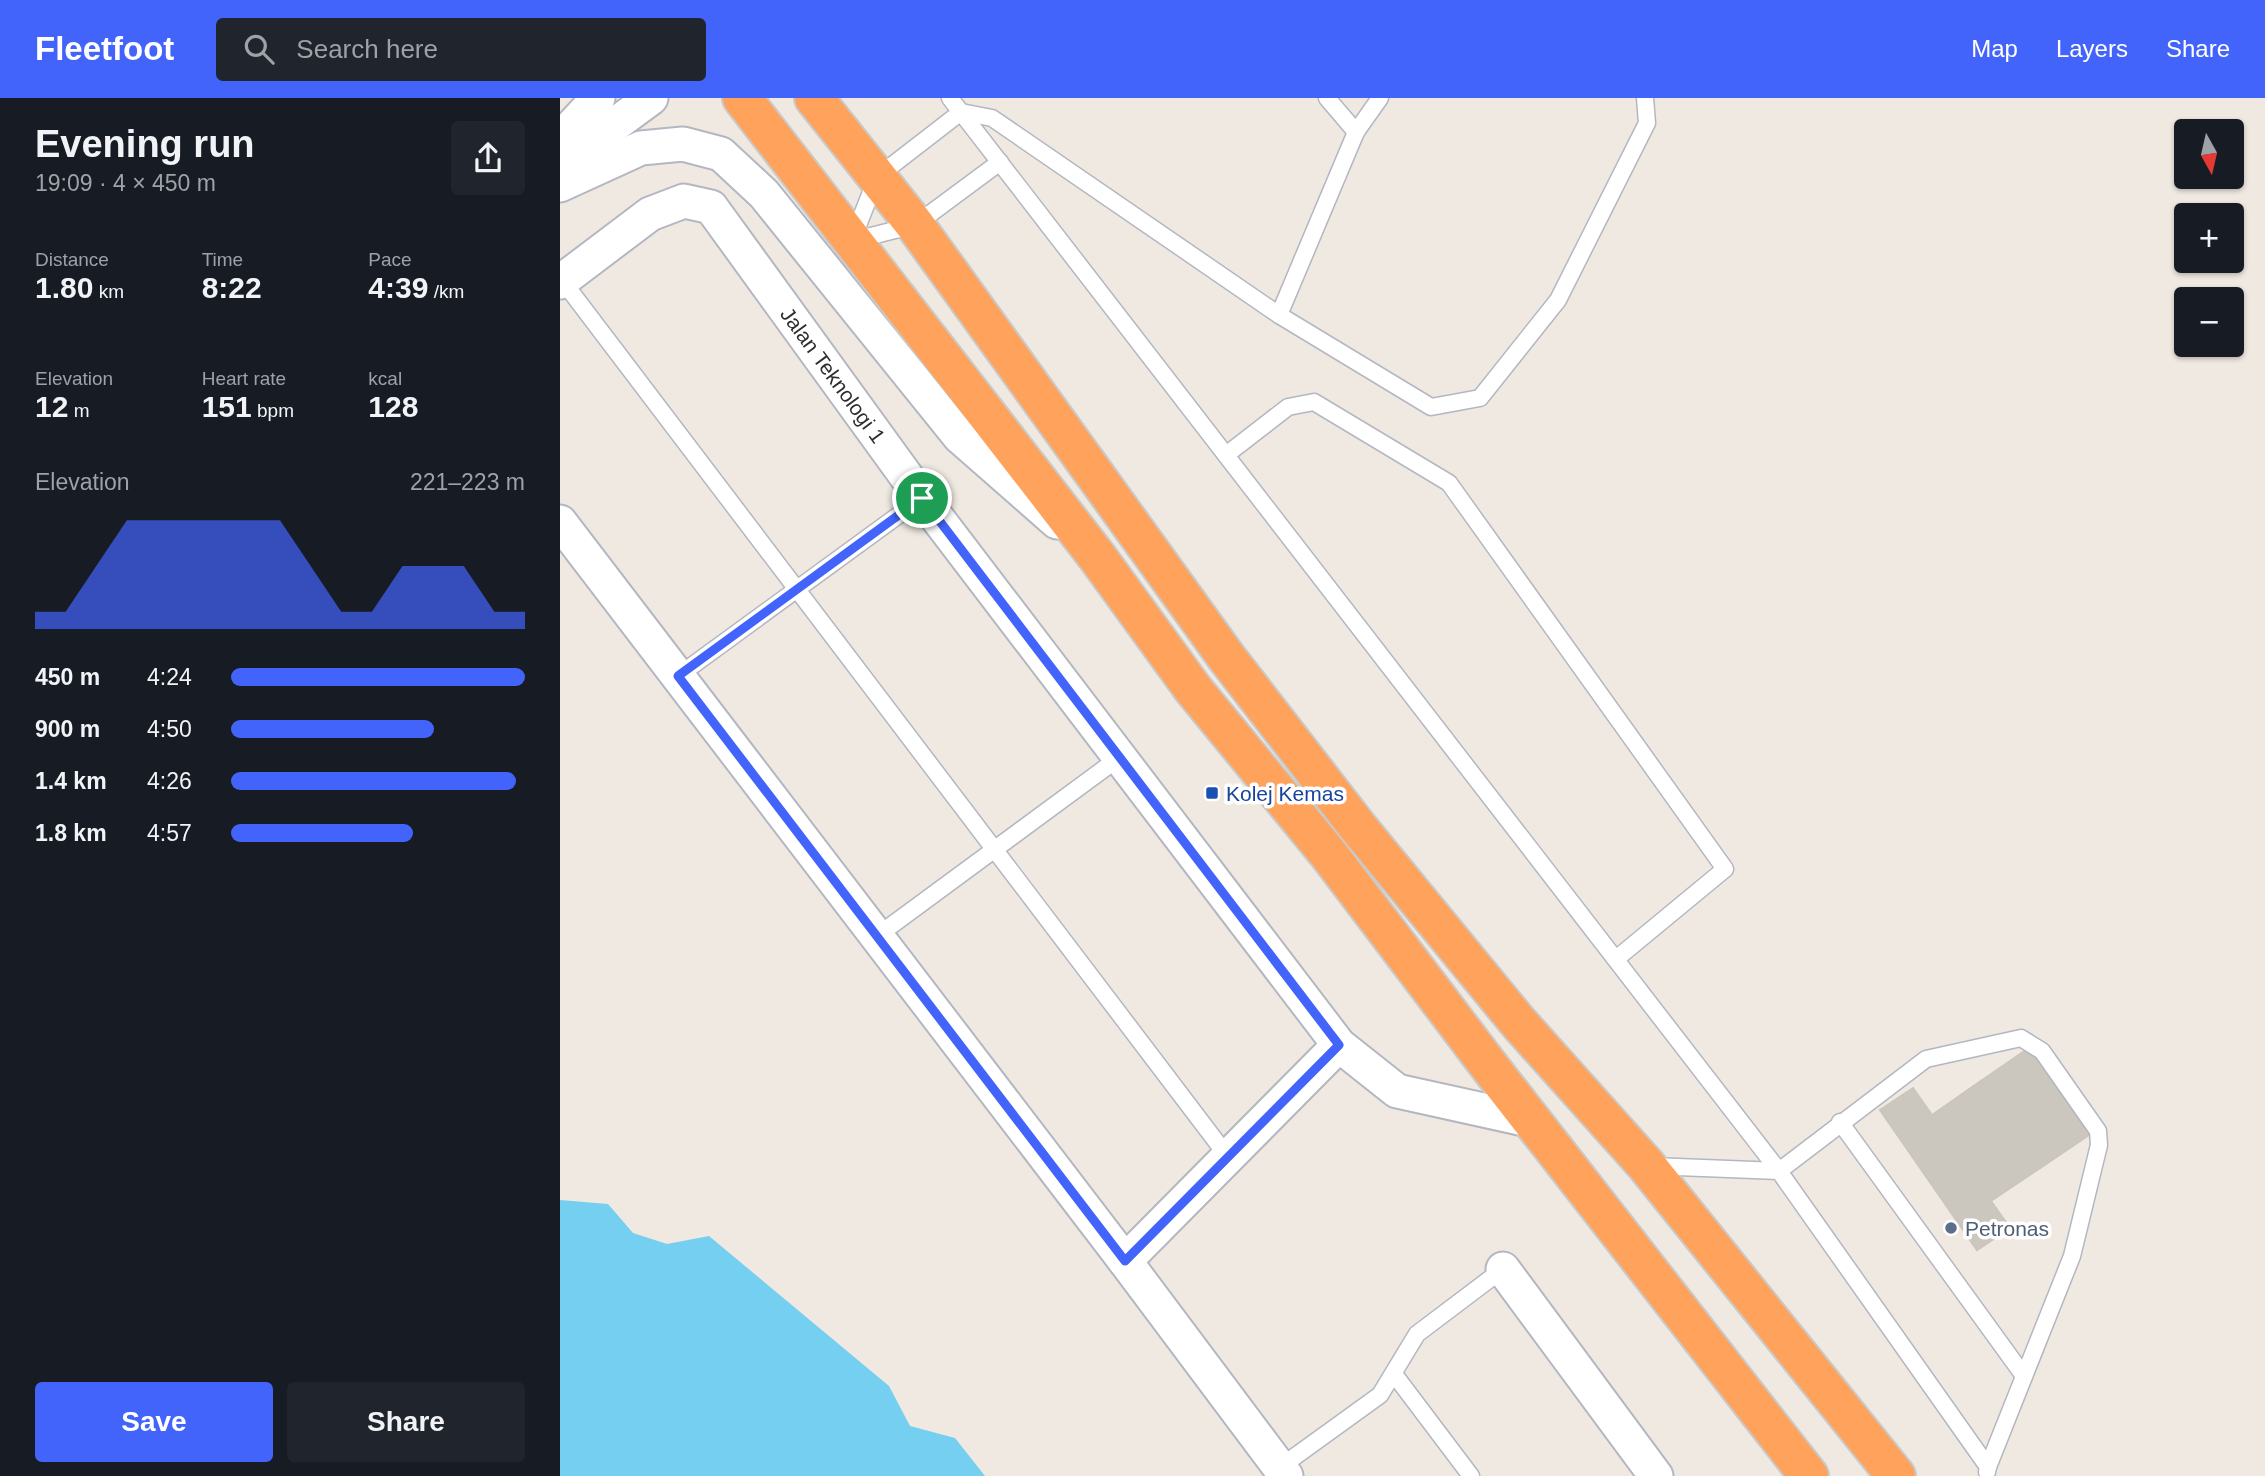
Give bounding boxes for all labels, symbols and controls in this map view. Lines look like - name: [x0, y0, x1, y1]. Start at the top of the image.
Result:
- search box: [216, 18, 706, 81]
- text: Fleetfoot: [35, 30, 174, 67]
- icon: search: [240, 30, 278, 68]
- text: Search here: [296, 34, 438, 64]
- text: Map: [1971, 35, 2018, 62]
- text: Layers: [2056, 35, 2128, 62]
- text: Share: [2166, 35, 2230, 62]
- north arrow: [2174, 119, 2244, 189]
- map controls: [2174, 119, 2244, 357]
- button: share: [451, 121, 525, 195]
- text: Evening run: [35, 123, 255, 165]
- text: 19:09 · 4 × 450 m: [35, 170, 216, 196]
- button: +: [2174, 203, 2244, 273]
- text: Distance: [35, 249, 109, 270]
- text: Time: [202, 249, 243, 270]
- text: Pace: [368, 249, 412, 270]
- text: 1.80: [35, 271, 93, 304]
- text: 8:22: [202, 271, 262, 304]
- text: 4:39: [368, 271, 428, 304]
- text: km: [93, 281, 124, 302]
- text: /km: [428, 281, 464, 302]
- button: −: [2174, 287, 2244, 357]
- street label: Jalan Teknologi 1: [776, 303, 890, 447]
- text: Elevation: [35, 368, 113, 389]
- text: Heart rate: [202, 368, 286, 389]
- text: kcal: [368, 368, 402, 389]
- text: 12: [35, 390, 68, 423]
- text: 151: [202, 390, 252, 423]
- text: 128: [368, 390, 418, 423]
- text: m: [68, 400, 89, 421]
- text: bpm: [252, 400, 294, 421]
- pin: [892, 468, 952, 528]
- text: Elevation: [35, 469, 130, 495]
- text: 221–223 m: [410, 469, 525, 495]
- icon: arrive: [903, 479, 941, 517]
- text: 450 m: [35, 664, 100, 690]
- text: 4:24: [147, 664, 192, 690]
- text: 900 m: [35, 716, 100, 742]
- text: 4:50: [147, 716, 192, 742]
- text: 1.4 km: [35, 768, 107, 794]
- text: 4:26: [147, 768, 192, 794]
- place label: Kolej Kemas: [1226, 782, 1344, 805]
- marker: Kolej Kemas: [1204, 785, 1220, 801]
- text: 1.8 km: [35, 820, 107, 846]
- text: 4:57: [147, 820, 192, 846]
- place label: Petronas: [1965, 1217, 2049, 1240]
- marker: Petronas: [1943, 1220, 1959, 1236]
- button: Save: [35, 1382, 273, 1462]
- button: Share: [287, 1382, 525, 1462]

